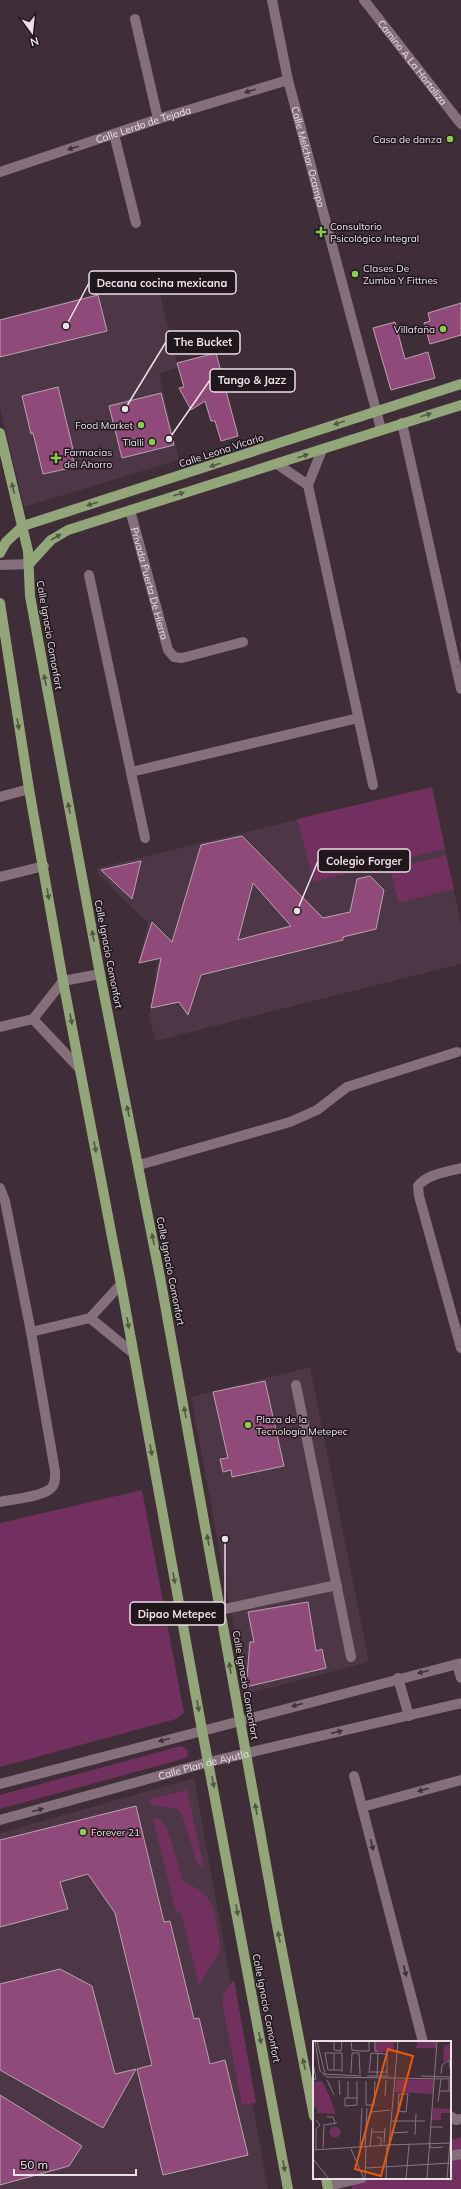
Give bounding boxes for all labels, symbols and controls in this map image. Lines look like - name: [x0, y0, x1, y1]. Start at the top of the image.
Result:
- north arrow: [12, 12, 52, 52]
- street label: Camino A La Hortaliza: [375, 17, 450, 108]
- text: N: [29, 34, 40, 49]
- one-way arrow: [244, 88, 256, 94]
- street label: Calle Lerdo de Tejada: [94, 103, 193, 146]
- street label: Calle Melchor Ocampo: [288, 105, 328, 209]
- place label: Casa de danza: [373, 133, 442, 146]
- marker: Casa de danza: [445, 134, 455, 144]
- one-way arrow: [67, 145, 79, 151]
- place label: Consultorio Psicológico Integral: [330, 220, 419, 245]
- marker: Consultorio Psicológico Integral: [315, 226, 327, 238]
- place label: Clases De Zumba Y Fittnes: [363, 262, 438, 287]
- marker: Clases De Zumba Y Fittnes: [350, 269, 360, 279]
- callout: Decana cocina mexicana: [89, 271, 236, 294]
- text: Decana cocina mexicana: [97, 276, 227, 290]
- place label: Villafaña: [394, 323, 435, 336]
- marker: Villafaña: [438, 324, 448, 334]
- callout: The Bucket: [166, 331, 240, 354]
- text: The Bucket: [174, 335, 232, 349]
- callout: Tango & Jazz: [210, 369, 295, 392]
- text: Tango & Jazz: [218, 373, 287, 387]
- one-way arrow: [421, 412, 433, 418]
- place label: Food Market: [75, 419, 133, 432]
- marker: Food Market: [136, 420, 146, 430]
- one-way arrow: [332, 421, 344, 427]
- street label: Calle Leona Vicario: [177, 431, 266, 470]
- place label: Tlalli: [122, 436, 144, 449]
- marker: Tlalli: [147, 437, 157, 447]
- place label: Farmacias del Ahorro: [64, 446, 113, 471]
- marker: Farmacias del Ahorro: [51, 453, 61, 463]
- one-way arrow: [297, 453, 309, 459]
- one-way arrow: [209, 462, 221, 468]
- one-way arrow: [10, 482, 16, 494]
- one-way arrow: [173, 491, 185, 497]
- one-way arrow: [85, 501, 97, 507]
- street label: Privada Puerta De Hierro: [128, 526, 171, 641]
- one-way arrow: [51, 533, 61, 541]
- street label: Calle Ignacio Comonfort: [34, 580, 66, 691]
- one-way arrow: [42, 674, 48, 686]
- one-way arrow: [16, 718, 22, 730]
- one-way arrow: [66, 802, 72, 814]
- callout: Colegio Forger: [318, 849, 410, 872]
- text: Colegio Forger: [326, 854, 403, 868]
- one-way arrow: [46, 887, 52, 900]
- street label: Calle Ignacio Comonfort: [92, 899, 126, 1010]
- one-way arrow: [89, 930, 95, 942]
- one-way arrow: [68, 1013, 74, 1025]
- one-way arrow: [124, 1105, 130, 1117]
- one-way arrow: [92, 1141, 98, 1153]
- street label: Calle Ignacio Comonfort: [154, 1216, 188, 1327]
- one-way arrow: [150, 1233, 156, 1245]
- one-way arrow: [125, 1316, 131, 1329]
- one-way arrow: [181, 1406, 187, 1418]
- place label: Plaza de la Tecnología Metepec: [256, 1413, 348, 1438]
- marker: Plaza de la Tecnología Metepec: [243, 1420, 253, 1430]
- one-way arrow: [148, 1444, 154, 1457]
- one-way arrow: [205, 1534, 211, 1546]
- one-way arrow: [172, 1572, 178, 1584]
- callout: Dipao Metepec: [130, 1602, 225, 1625]
- text: Dipao Metepec: [138, 1607, 217, 1621]
- street label: Calle Ignacio Comonfort: [230, 1630, 262, 1741]
- one-way arrow: [227, 1662, 233, 1674]
- one-way arrow: [417, 1669, 429, 1675]
- one-way arrow: [195, 1700, 201, 1712]
- one-way arrow: [291, 1702, 303, 1708]
- one-way arrow: [331, 1729, 343, 1735]
- one-way arrow: [158, 1737, 170, 1743]
- street label: Calle Plan de Ayutla: [157, 1747, 250, 1783]
- one-way arrow: [210, 1776, 216, 1788]
- one-way arrow: [417, 1788, 430, 1794]
- one-way arrow: [253, 1803, 259, 1815]
- one-way arrow: [31, 1806, 44, 1812]
- place label: Forever 21: [91, 1826, 140, 1839]
- marker: Forever 21: [78, 1827, 88, 1837]
- one-way arrow: [369, 1839, 375, 1851]
- one-way arrow: [234, 1904, 240, 1916]
- one-way arrow: [276, 1931, 282, 1943]
- street label: Calle Ignacio Comonfort: [250, 1953, 284, 2064]
- one-way arrow: [402, 1965, 408, 1977]
- one-way arrow: [258, 2032, 264, 2044]
- inset map: [313, 2041, 451, 2179]
- one-way arrow: [300, 2058, 306, 2071]
- scale bar: [14, 2151, 136, 2177]
- text: 50 m: [20, 2157, 48, 2172]
- one-way arrow: [281, 2159, 287, 2172]

